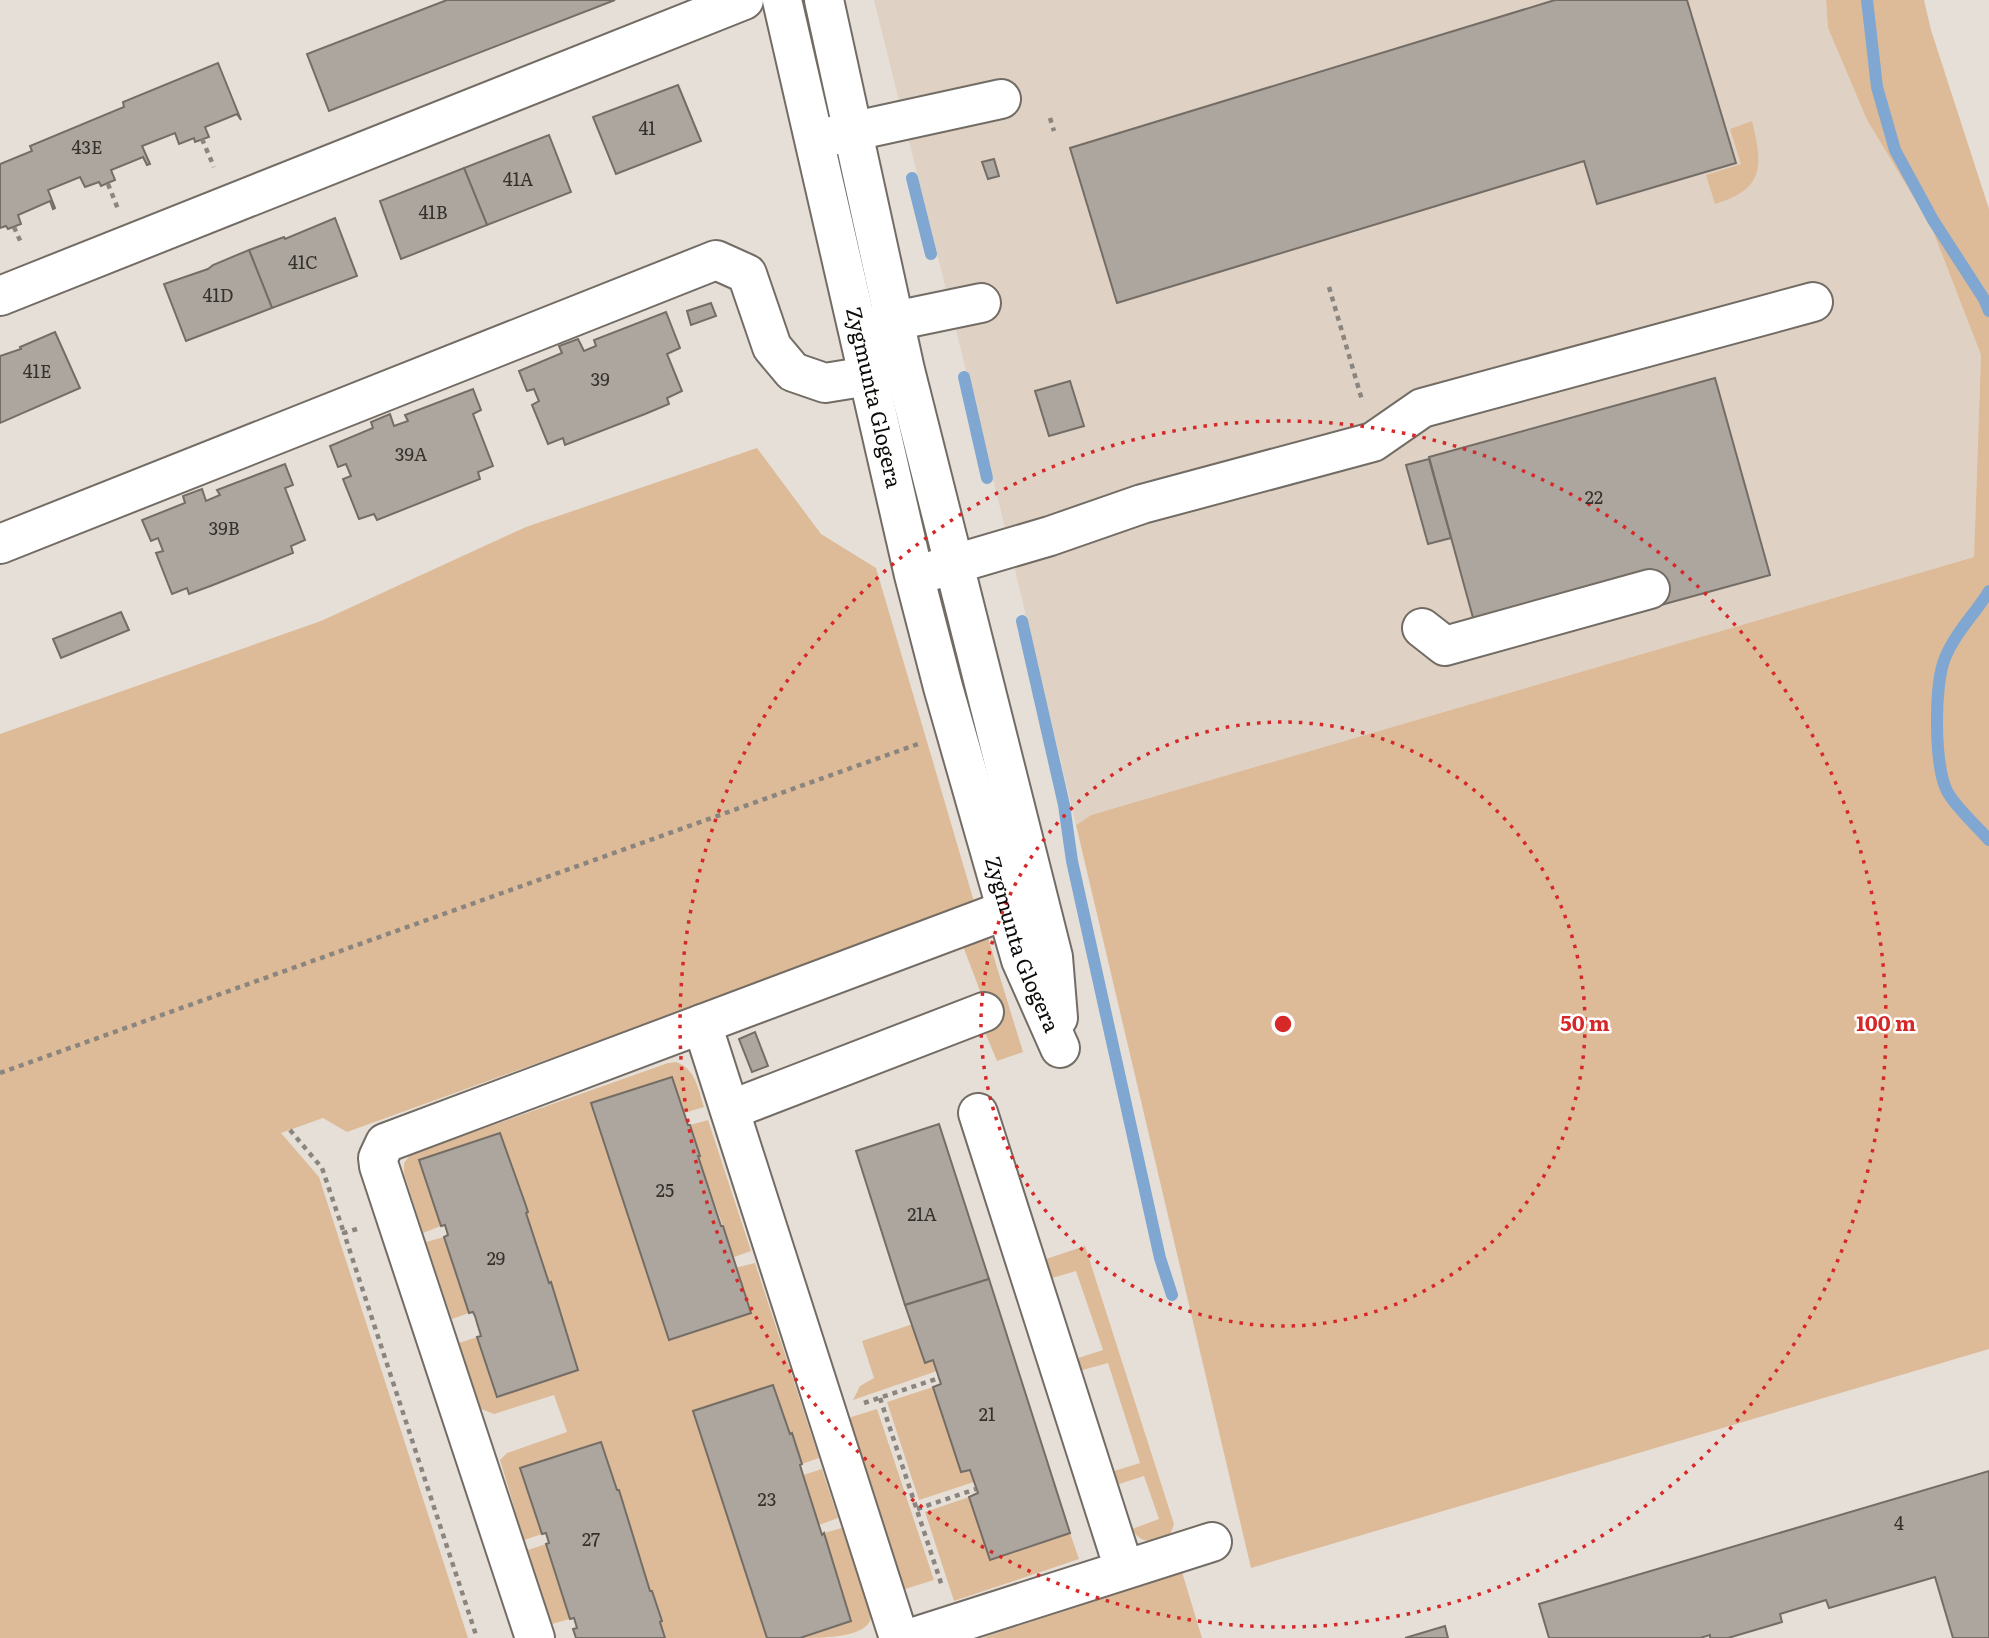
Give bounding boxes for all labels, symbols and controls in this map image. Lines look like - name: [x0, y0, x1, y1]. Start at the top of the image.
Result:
- house number: 41: [638, 114, 656, 141]
- house number: 43E: [71, 133, 103, 160]
- house number: 41A: [503, 165, 533, 192]
- house number: 41B: [418, 198, 448, 225]
- house number: 41C: [288, 248, 318, 275]
- house number: 41D: [202, 281, 234, 308]
- street label: Zygmunta Glogera: [840, 304, 912, 491]
- house number: 41E: [23, 357, 51, 384]
- house number: 39: [590, 365, 610, 392]
- house number: 39A: [395, 440, 427, 467]
- house number: 22: [1585, 483, 1603, 510]
- house number: 39B: [208, 514, 240, 541]
- street label: Zygmunta Glogera: [979, 852, 1069, 1037]
- text: 50 m: [1560, 1006, 1610, 1037]
- text: 100 m: [1856, 1006, 1916, 1037]
- centre of rings: [1271, 1012, 1295, 1036]
- house number: 25: [656, 1176, 674, 1203]
- house number: 21A: [907, 1200, 937, 1227]
- house number: 29: [487, 1244, 505, 1271]
- house number: 21: [979, 1400, 995, 1427]
- house number: 23: [758, 1485, 776, 1512]
- house number: 4: [1894, 1509, 1904, 1536]
- house number: 27: [582, 1525, 600, 1552]

